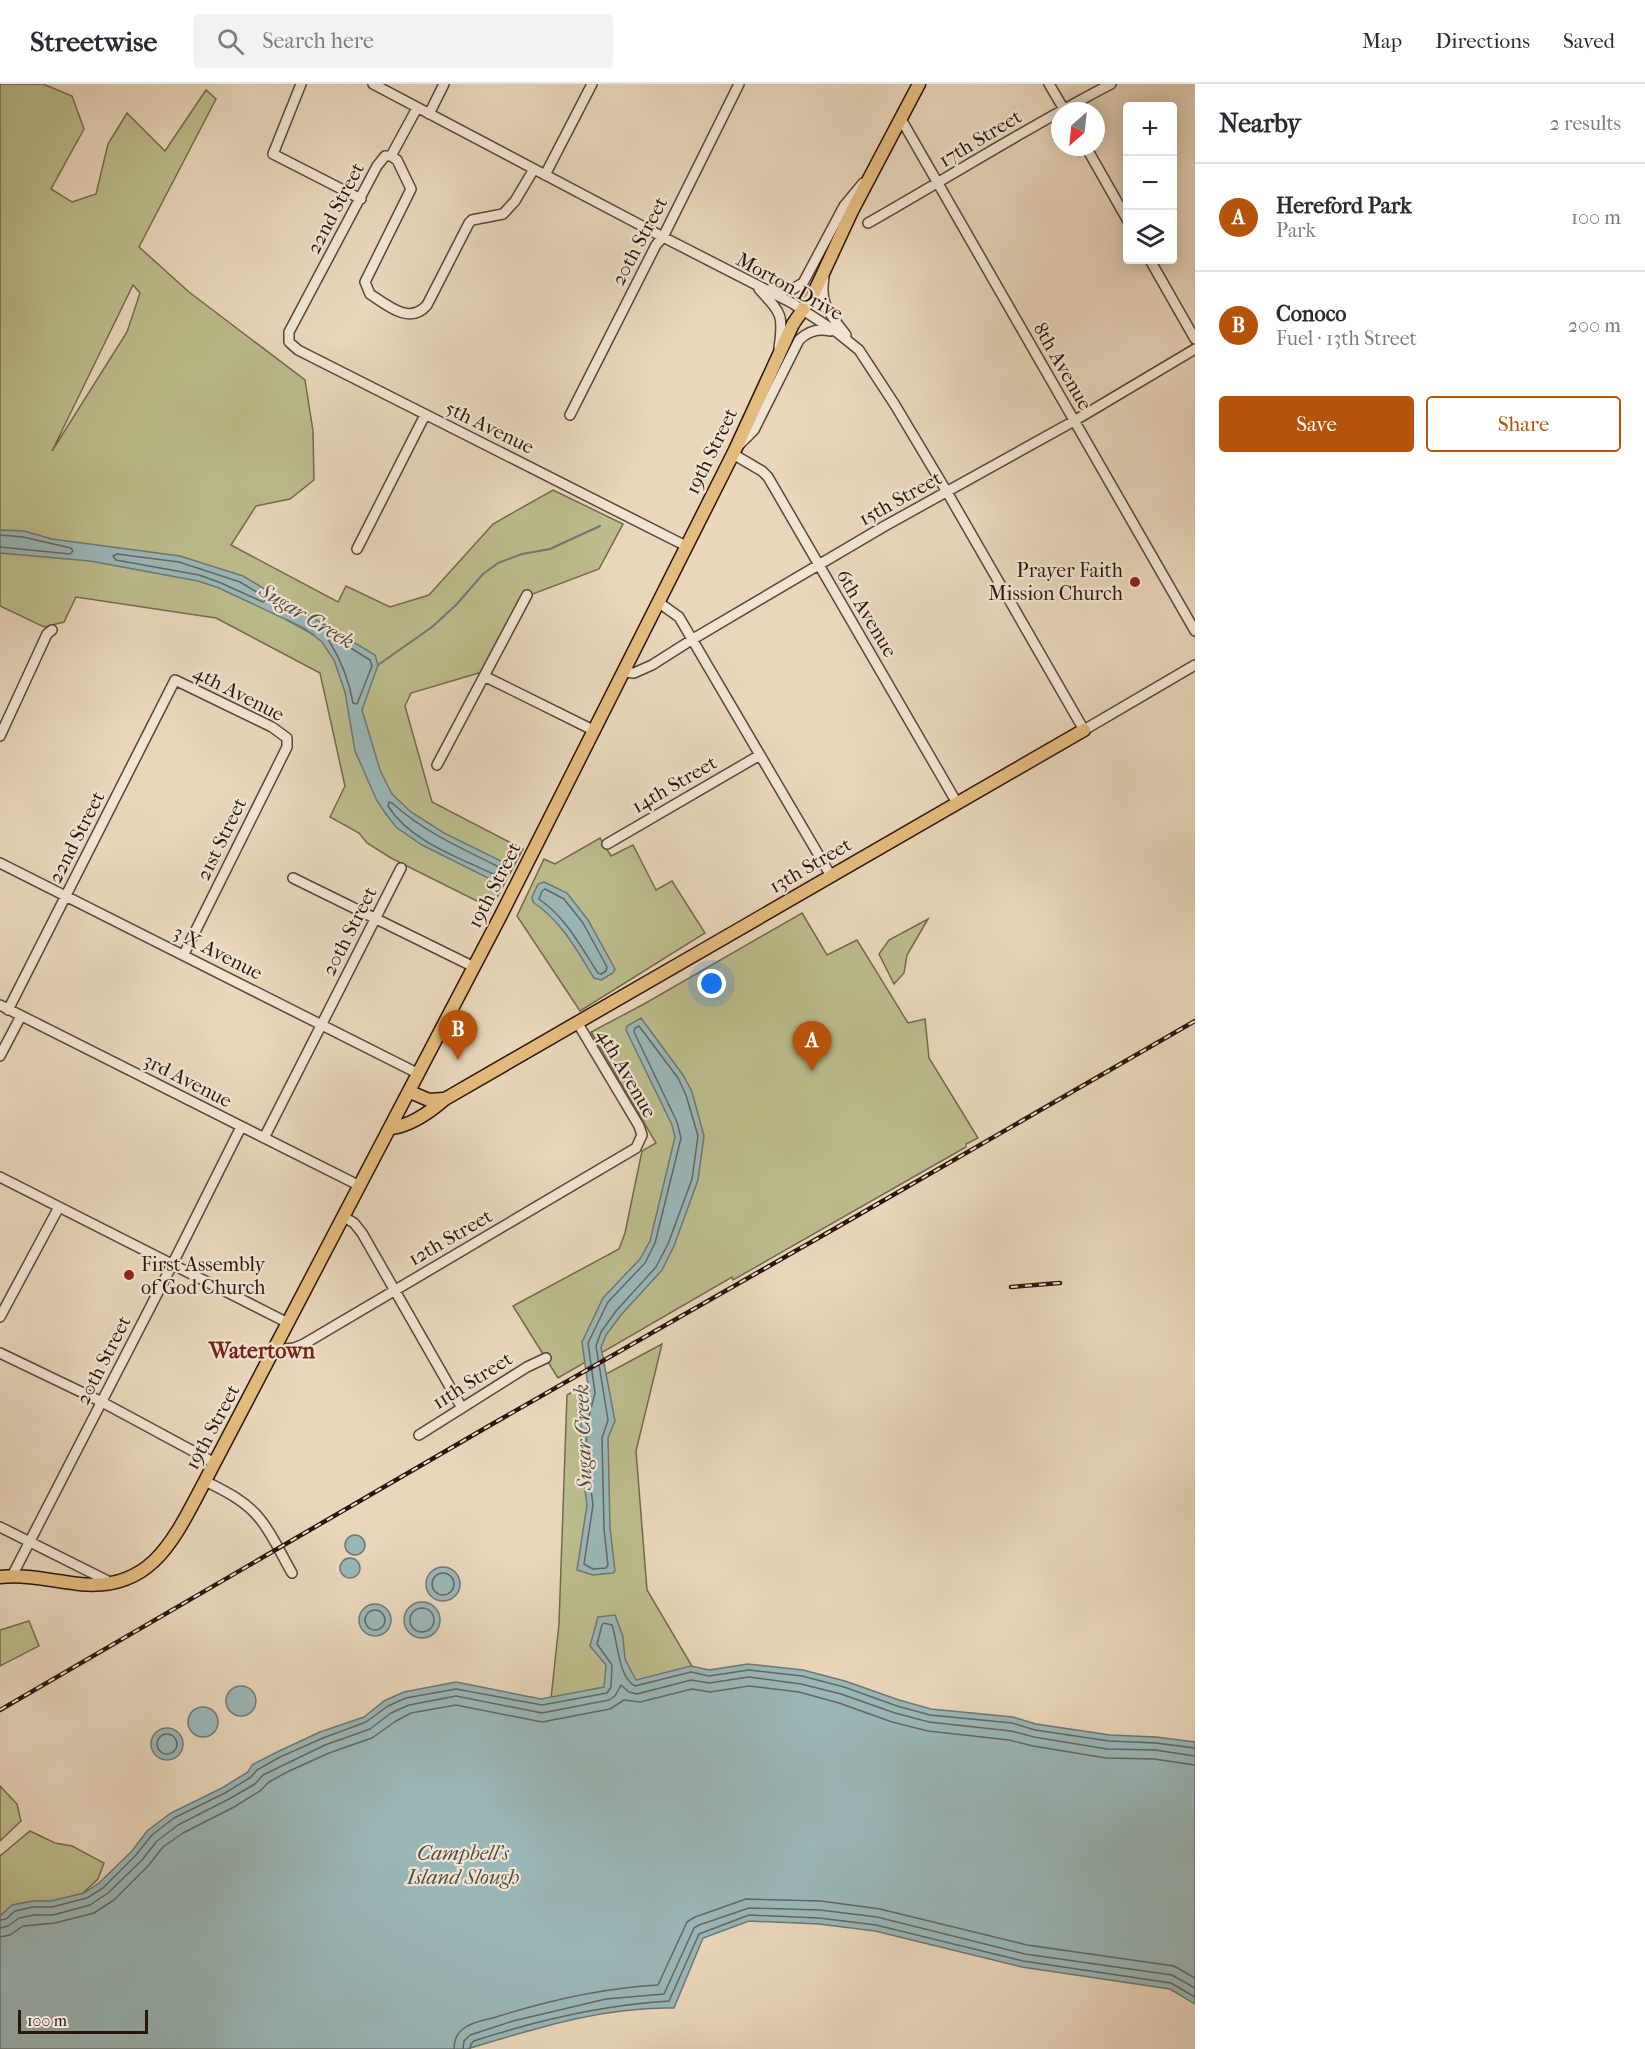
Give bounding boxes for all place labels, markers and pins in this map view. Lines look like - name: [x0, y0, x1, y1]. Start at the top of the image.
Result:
- place label: Prayer Faith Mission Church: [988, 559, 1124, 605]
- marker: Prayer Faith Mission Church: [1128, 575, 1142, 589]
- pin: B: [438, 1010, 478, 1060]
- pin: A: [792, 1022, 832, 1071]
- place label: First Assembly of God Church: [141, 1253, 267, 1299]
- marker: First Assembly of God Church: [122, 1268, 136, 1282]

